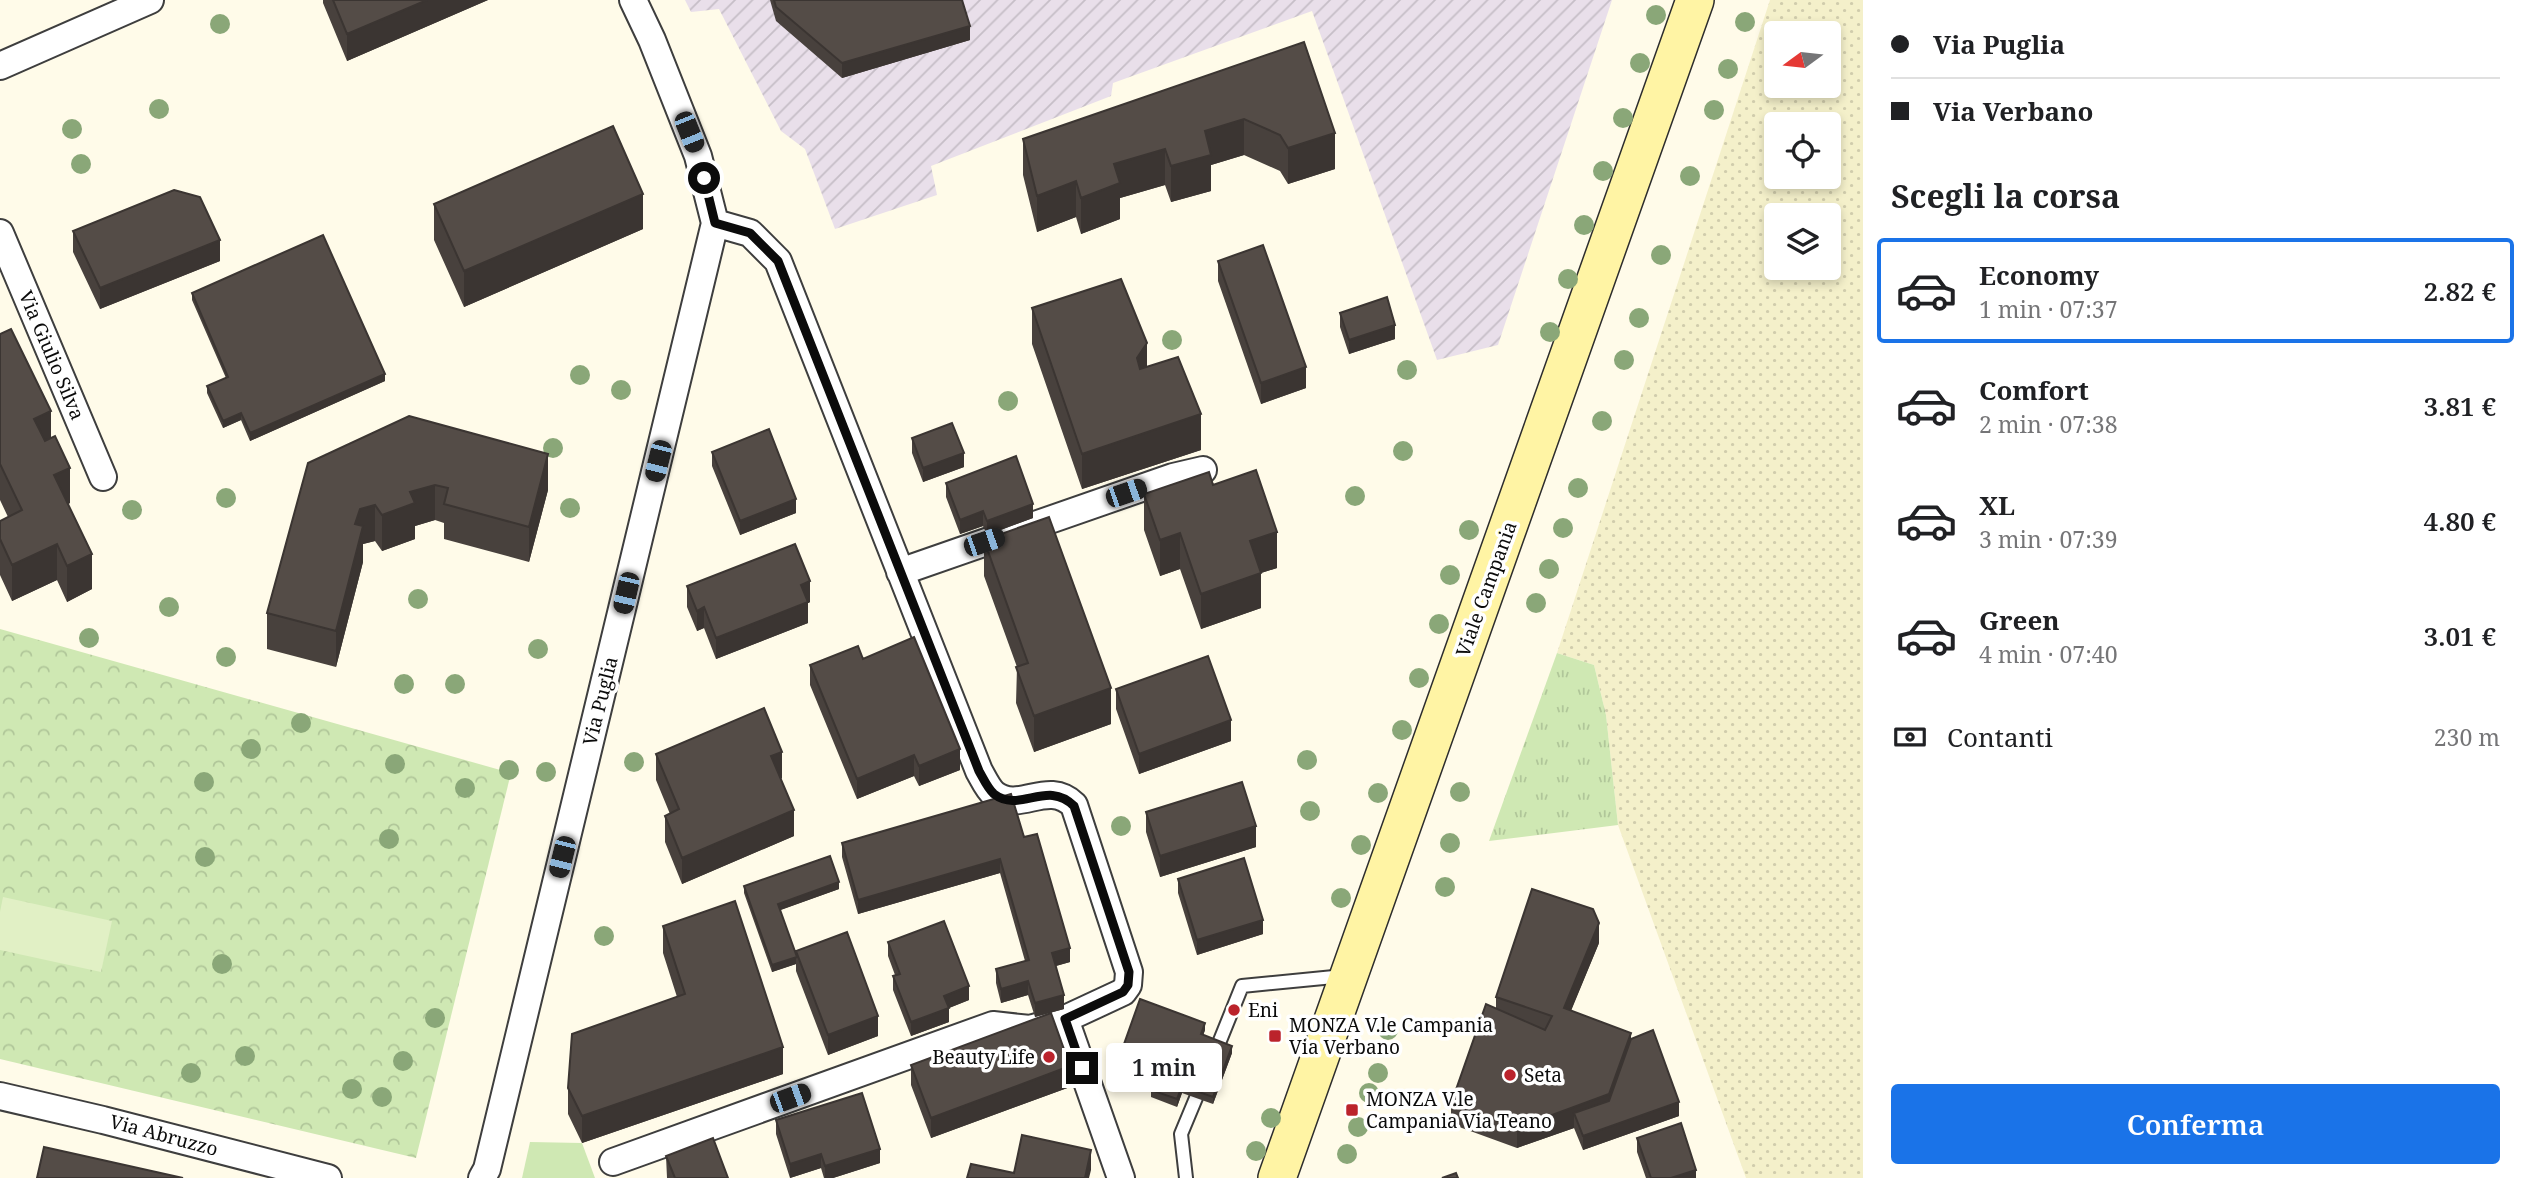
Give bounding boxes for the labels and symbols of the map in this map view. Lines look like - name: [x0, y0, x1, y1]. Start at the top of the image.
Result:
- north arrow: [1764, 21, 1841, 98]
- car: [672, 109, 707, 155]
- route start: [688, 162, 720, 194]
- street label: Via Giulio Silva: [13, 286, 91, 424]
- car: [643, 438, 674, 484]
- car: [1103, 476, 1150, 510]
- street label: Viale Campania: [1449, 518, 1523, 660]
- car: [961, 525, 1008, 559]
- car: [612, 570, 641, 616]
- street label: Via Puglia: [576, 654, 624, 748]
- car: [547, 834, 578, 880]
- place label: Eni: [1248, 997, 1278, 1023]
- marker: Eni: [1226, 1002, 1242, 1018]
- place label: MONZA V.le Campania Via Verbano: [1289, 1012, 1493, 1060]
- marker: MONZA V.le Campania Via Verbano: [1267, 1028, 1283, 1044]
- place label: Beauty Life: [932, 1044, 1035, 1070]
- callout: 1 min: [1106, 1044, 1222, 1092]
- marker: Beauty Life: [1041, 1049, 1057, 1065]
- route end: [1066, 1052, 1098, 1084]
- place label: Seta: [1524, 1062, 1562, 1088]
- marker: Seta: [1502, 1067, 1518, 1083]
- car: [767, 1081, 814, 1115]
- place label: MONZA V.le Campania Via Teano: [1366, 1086, 1552, 1134]
- marker: MONZA V.le Campania Via Teano: [1344, 1102, 1360, 1118]
- street label: Via Abruzzo: [107, 1108, 221, 1162]

